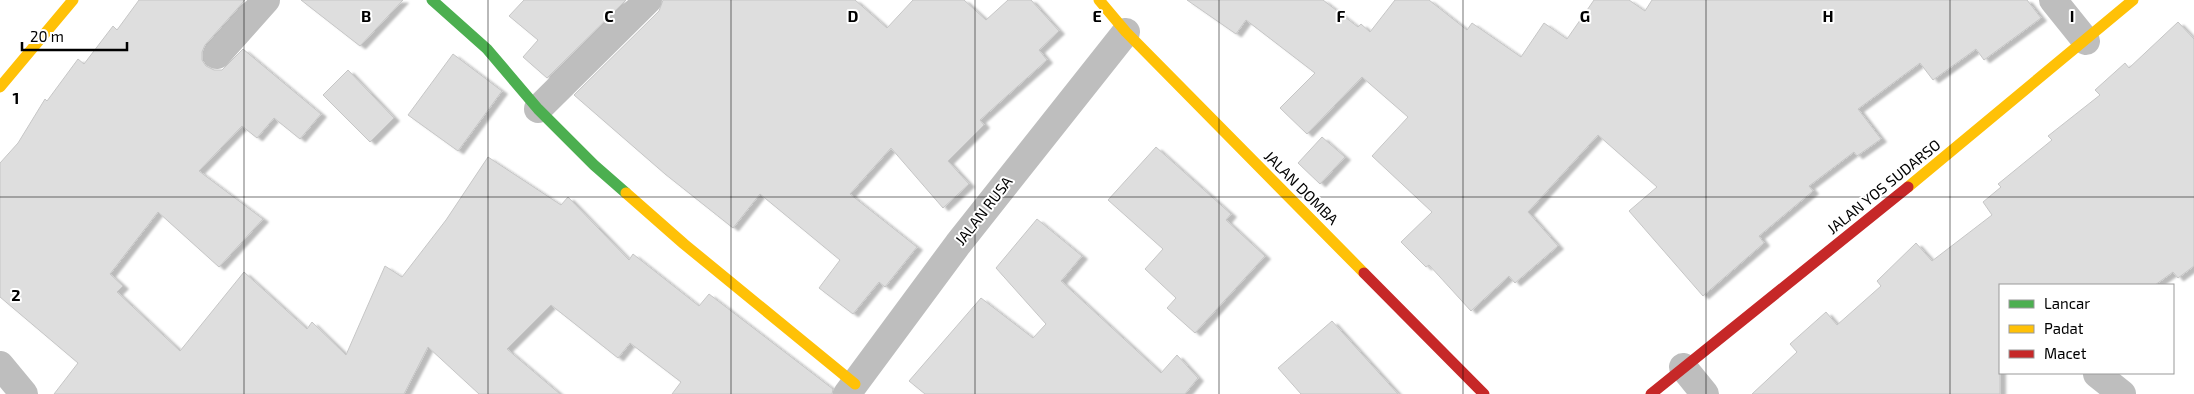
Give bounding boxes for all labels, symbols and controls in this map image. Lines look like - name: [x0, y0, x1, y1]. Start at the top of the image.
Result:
- text: B: [361, 6, 371, 25]
- text: C: [604, 6, 614, 25]
- text: D: [848, 6, 859, 25]
- text: E: [1092, 6, 1102, 25]
- text: F: [1337, 6, 1346, 25]
- text: G: [1580, 6, 1590, 25]
- text: H: [1822, 6, 1834, 25]
- text: I: [2070, 6, 2074, 25]
- scale bar: [22, 20, 128, 52]
- text: 20 m: [30, 27, 64, 45]
- text: 1: [13, 88, 19, 107]
- street label: JALAN YOS SUDARSO: [1823, 135, 1944, 237]
- street label: JALAN DOMBA: [1261, 147, 1343, 228]
- street label: JALAN RUSA: [951, 172, 1016, 248]
- legend: [1999, 284, 2174, 374]
- text: 2: [11, 285, 21, 304]
- text: Lancar: [2044, 294, 2090, 312]
- text: Padat: [2044, 319, 2084, 337]
- text: Macet: [2044, 344, 2087, 362]

